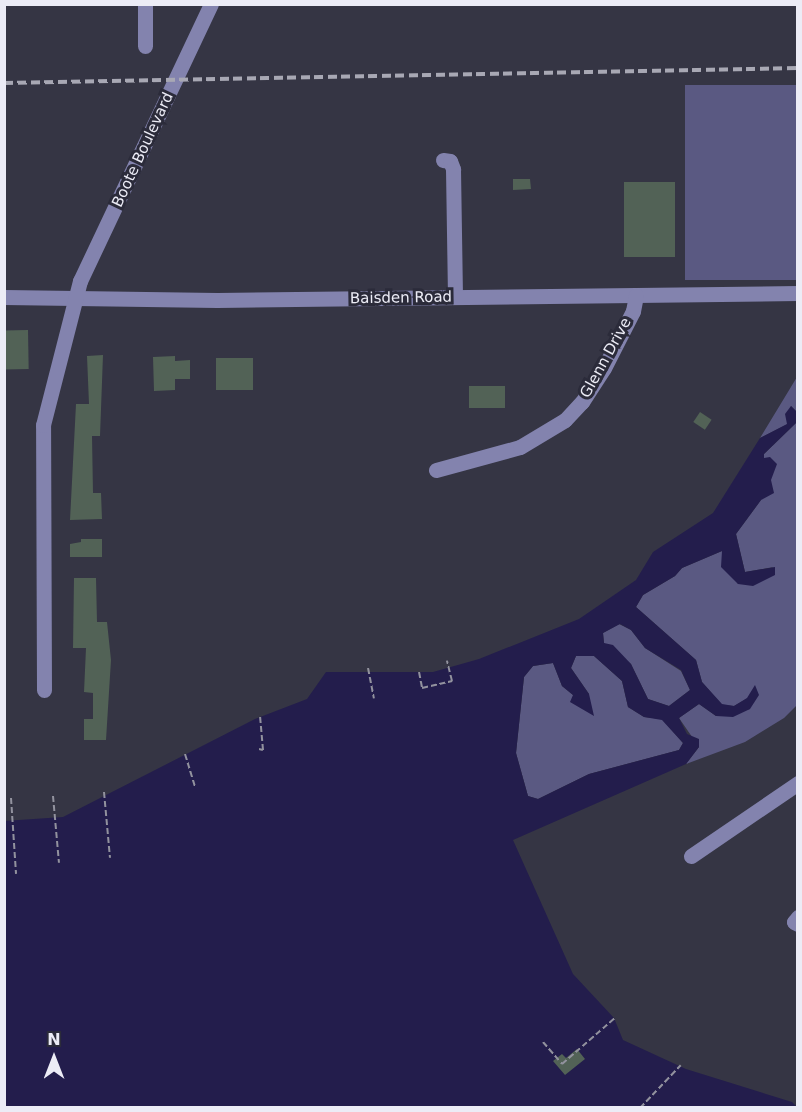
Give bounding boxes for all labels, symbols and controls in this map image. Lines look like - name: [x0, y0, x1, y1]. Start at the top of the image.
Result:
- street label: Boote Boulevard: [109, 90, 177, 210]
- street label: Baisden Road: [350, 288, 452, 308]
- street label: Glenn Drive: [577, 315, 635, 401]
- north arrow: [24, 1028, 84, 1088]
- text: N: [47, 1030, 61, 1049]

